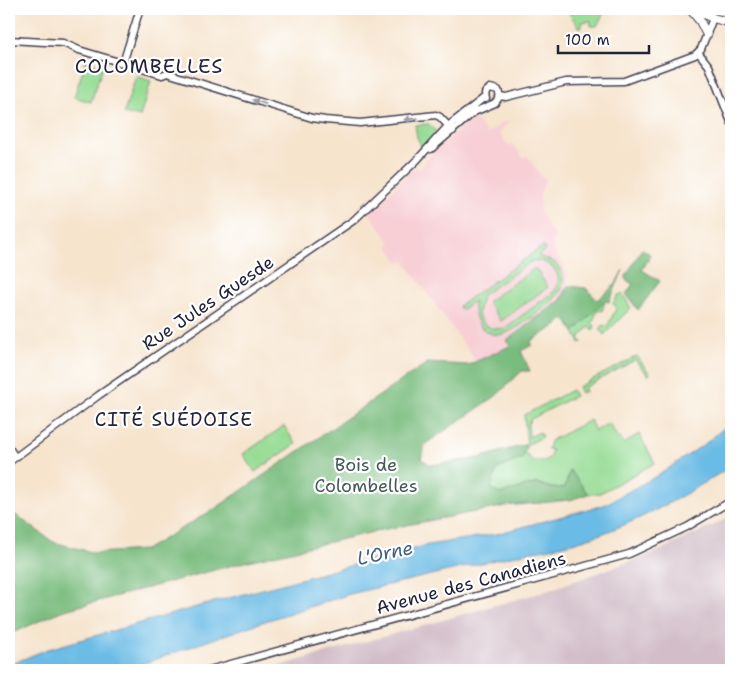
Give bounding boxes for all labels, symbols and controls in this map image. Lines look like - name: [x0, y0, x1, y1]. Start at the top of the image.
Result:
- scale bar: [558, 22, 649, 54]
- text: 100 m: [565, 30, 610, 50]
- district label: COLOMBELLES: [75, 53, 223, 79]
- one-way arrow: [251, 97, 266, 105]
- one-way arrow: [403, 115, 419, 123]
- street label: Rue Jules Guesde: [137, 250, 279, 356]
- district label: CITÉ SUÉDOISE: [95, 406, 253, 432]
- park label: Bois de Colombelles: [314, 453, 418, 498]
- water label: L'Orne: [355, 535, 415, 571]
- street label: Avenue des Canadiens: [373, 546, 569, 620]

